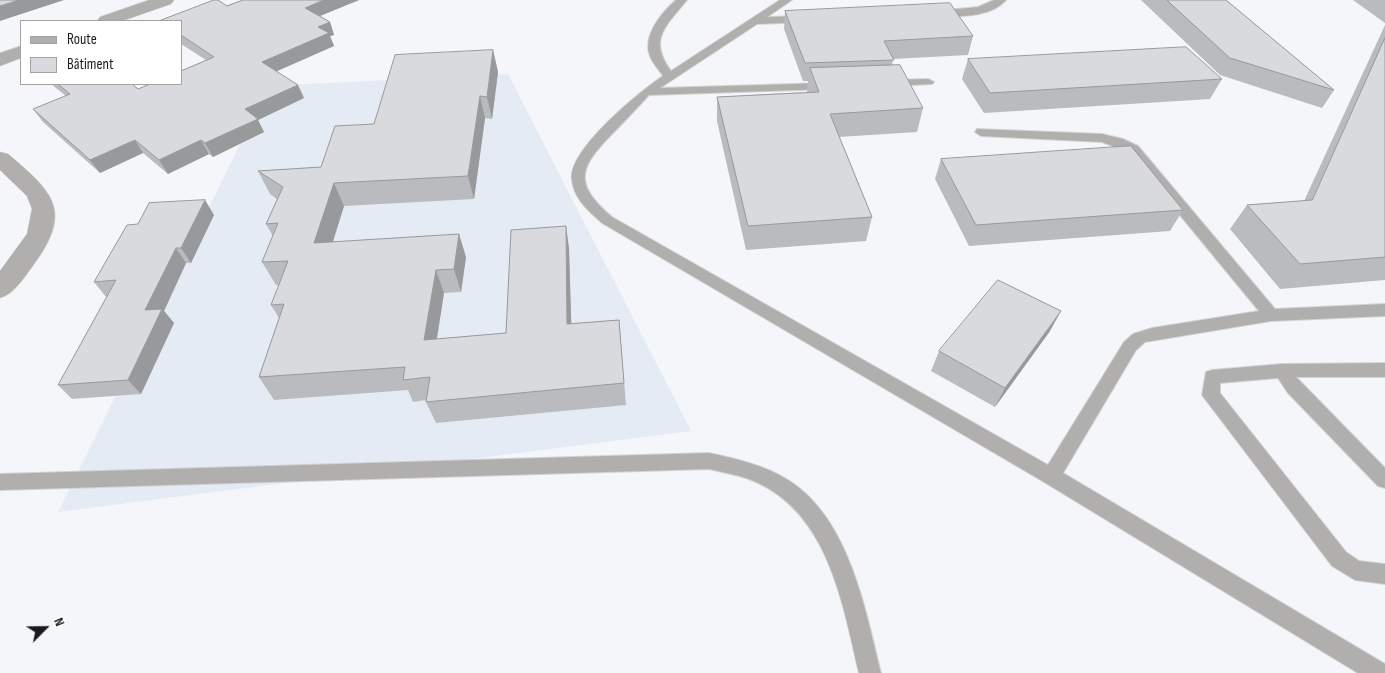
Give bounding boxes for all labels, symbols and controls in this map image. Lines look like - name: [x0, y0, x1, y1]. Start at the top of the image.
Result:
- legend: [20, 20, 182, 85]
- text: Route: [67, 30, 97, 49]
- text: Bâtiment: [67, 55, 114, 74]
- north arrow: [20, 603, 70, 653]
- text: N: [50, 615, 69, 629]

